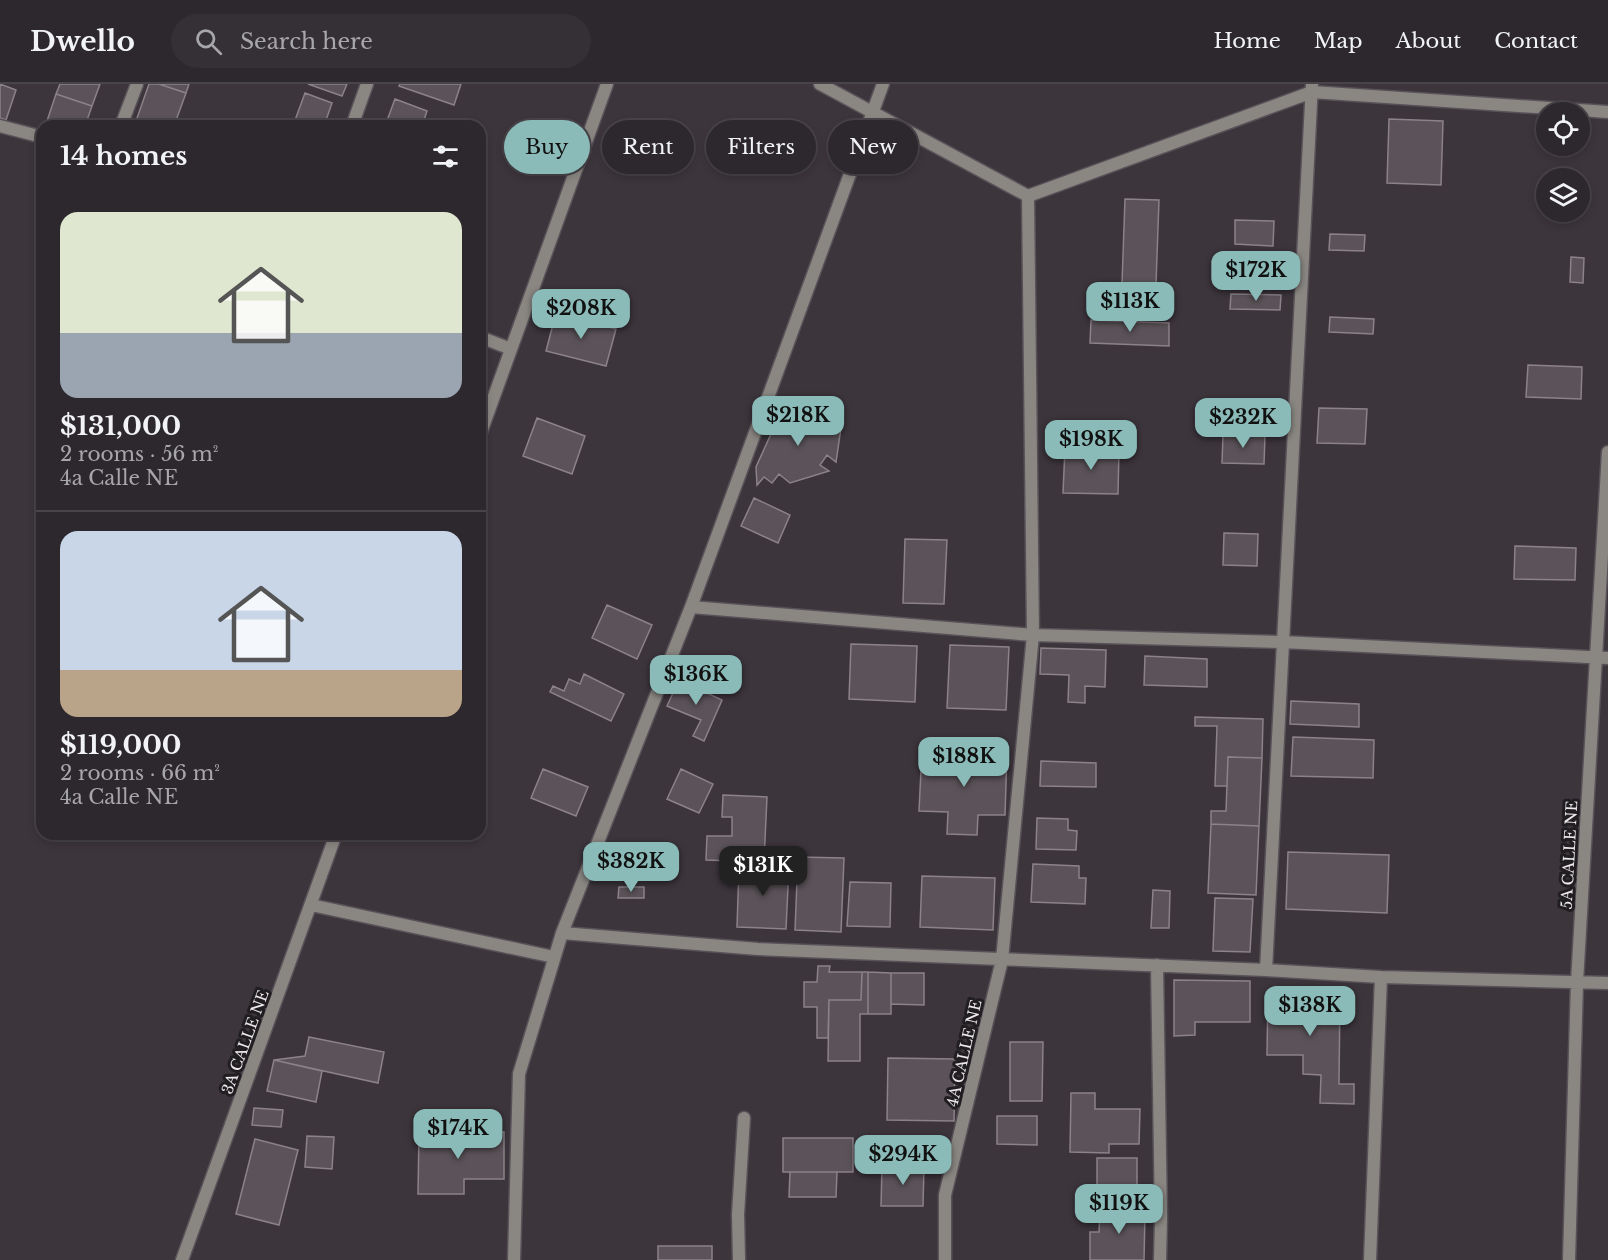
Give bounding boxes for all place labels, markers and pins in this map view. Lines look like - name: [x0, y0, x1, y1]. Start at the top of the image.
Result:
- pin: $172K: [1214, 251, 1298, 302]
- pin: $113K: [1088, 282, 1172, 333]
- pin: $208K: [539, 289, 623, 340]
- pin: $218K: [756, 396, 840, 447]
- pin: $232K: [1201, 398, 1285, 449]
- pin: $198K: [1049, 420, 1133, 471]
- pin: $136K: [654, 655, 738, 706]
- pin: $188K: [922, 737, 1006, 788]
- pin: $382K: [589, 842, 673, 893]
- pin: $131K: [721, 846, 805, 897]
- pin: $138K: [1268, 986, 1352, 1037]
- pin: $174K: [416, 1109, 500, 1160]
- pin: $294K: [861, 1135, 945, 1186]
- pin: $119K: [1077, 1184, 1161, 1235]

